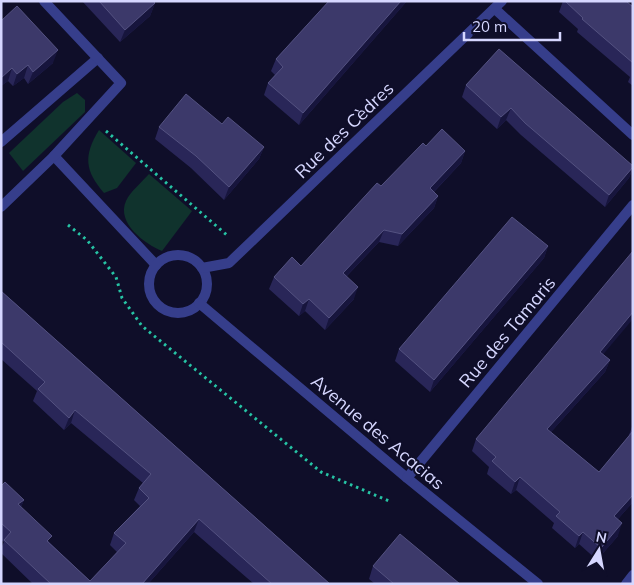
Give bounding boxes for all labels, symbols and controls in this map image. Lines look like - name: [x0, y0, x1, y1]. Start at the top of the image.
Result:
- scale bar: [464, 10, 560, 42]
- text: 20 m: [472, 17, 507, 36]
- street label: Rue des Cèdres: [290, 77, 398, 183]
- street label: Rue des Tamaris: [454, 272, 560, 392]
- street label: Avenue des Acacias: [307, 369, 450, 495]
- north arrow: [574, 525, 624, 575]
- text: N: [595, 527, 608, 547]

